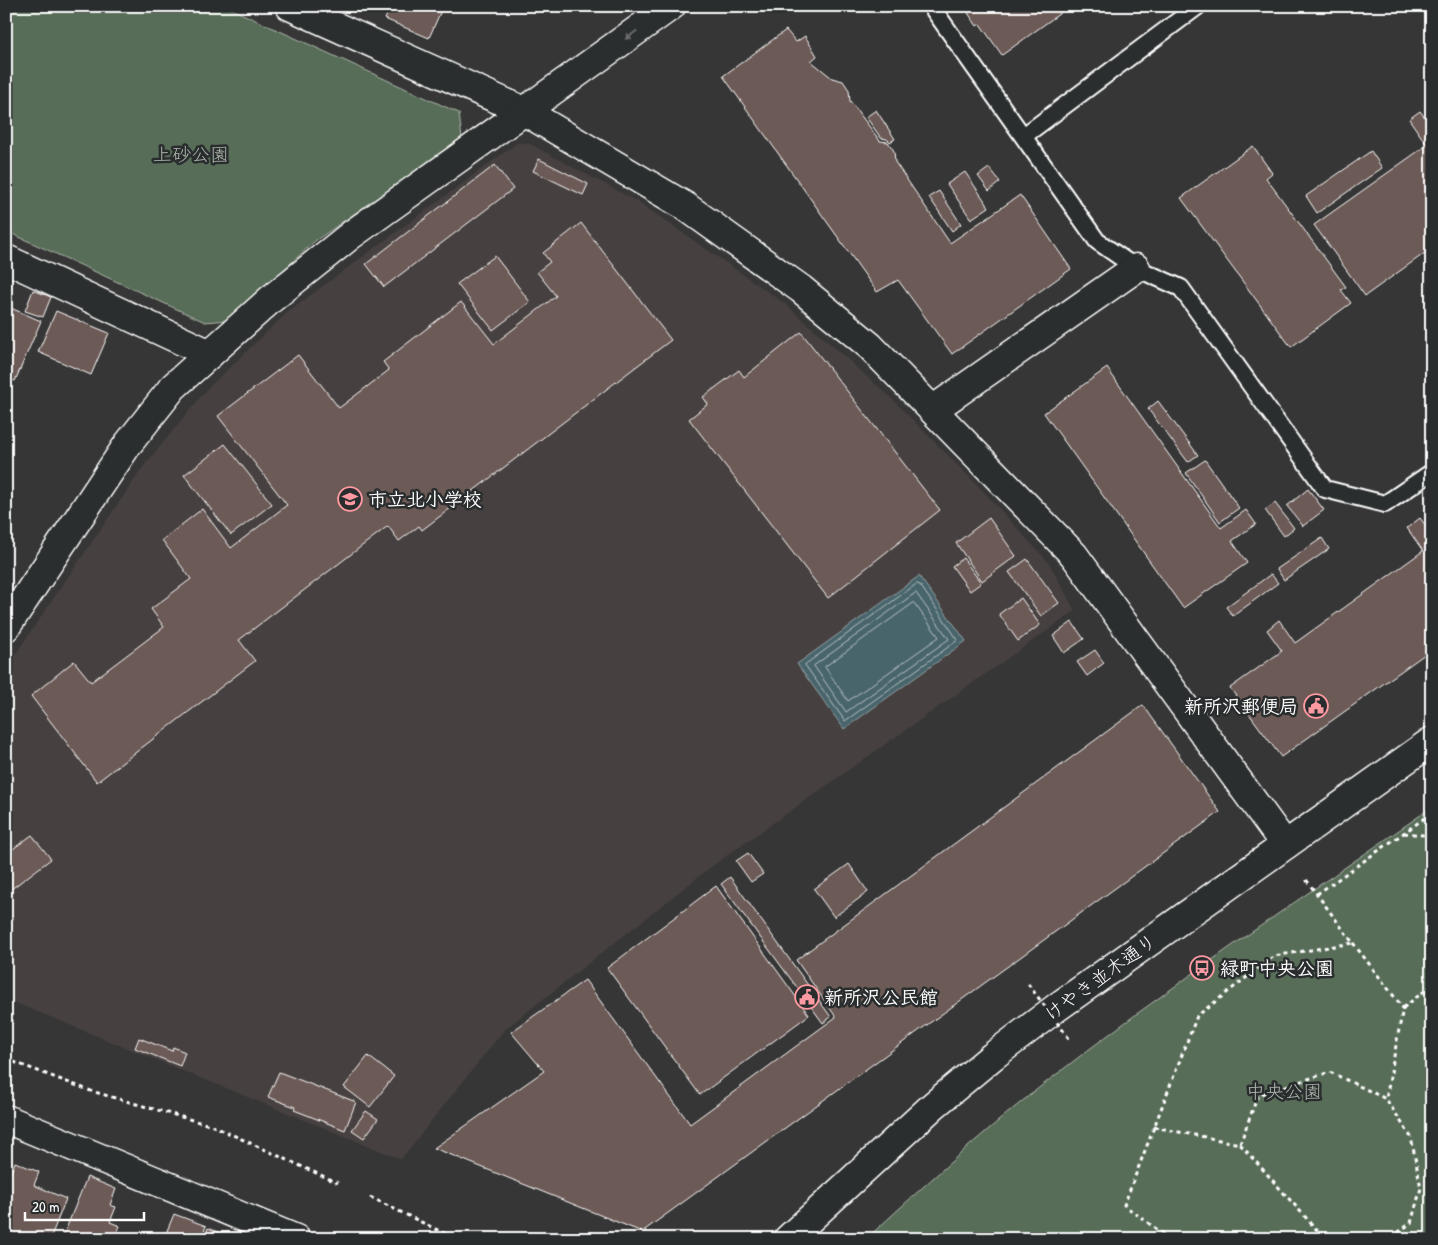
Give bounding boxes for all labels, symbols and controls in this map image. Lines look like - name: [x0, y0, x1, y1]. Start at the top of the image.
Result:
- one-way arrow: [625, 30, 638, 40]
- park label: 上砂公園: [153, 141, 229, 167]
- school or university icon: 市立北小学校: [337, 486, 363, 512]
- place label: 市立北小学校: [368, 486, 482, 512]
- place label: 新所沢郵便局: [1184, 693, 1298, 719]
- public building icon: 新所沢郵便局: [1303, 693, 1329, 719]
- street label: けやき並木通り: [1039, 927, 1161, 1027]
- bus stop icon: 緑町中央公園: [1189, 955, 1215, 981]
- place label: 緑町中央公園: [1220, 955, 1334, 981]
- public building icon: 新所沢公民館: [794, 984, 820, 1010]
- place label: 新所沢公民館: [824, 984, 938, 1010]
- park label: 中央公園: [1246, 1078, 1322, 1104]
- scale bar: [25, 1190, 144, 1222]
- text: 20 m: [32, 1196, 59, 1217]

